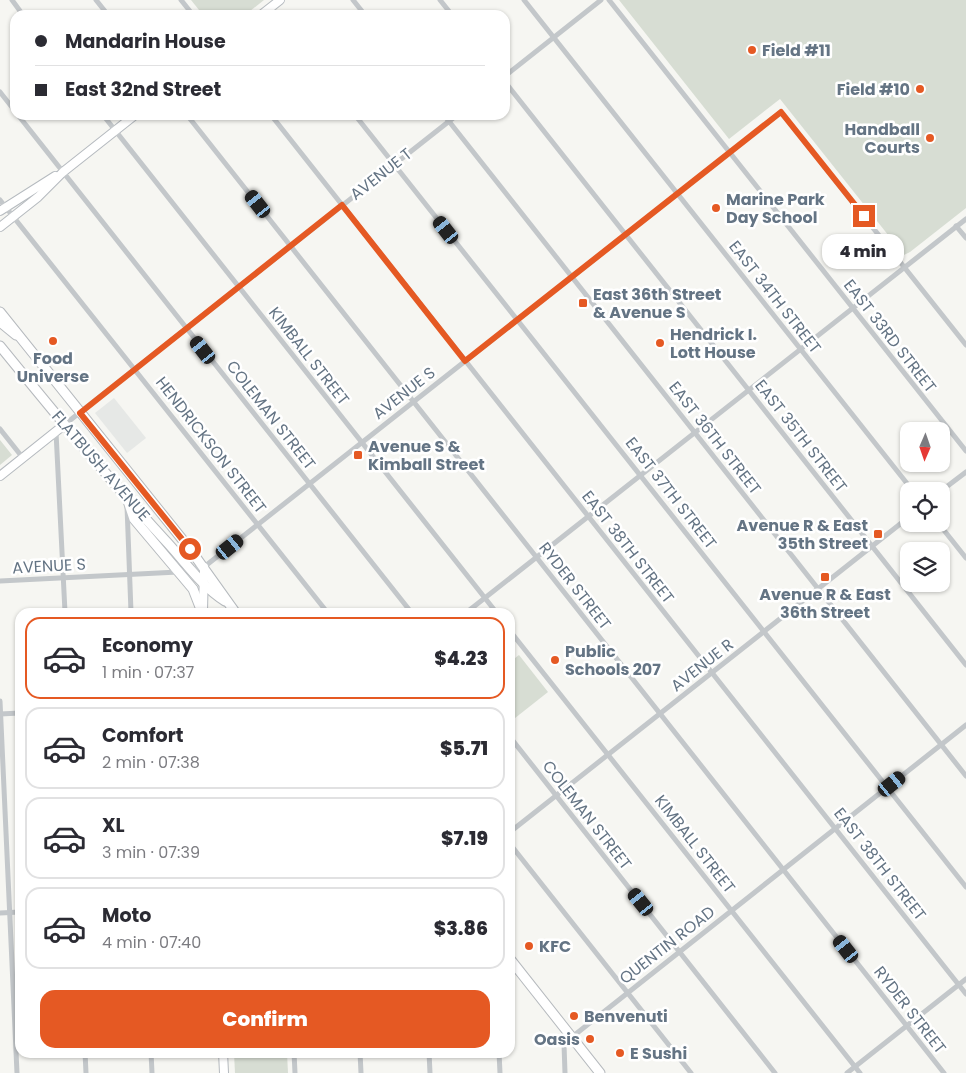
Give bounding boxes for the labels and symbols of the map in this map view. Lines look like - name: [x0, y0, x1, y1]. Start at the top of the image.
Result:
- place label: Field #11: [762, 39, 831, 62]
- marker: Field #11: [746, 44, 758, 56]
- place label: Field #10: [837, 78, 910, 101]
- marker: Field #10: [914, 83, 926, 95]
- place label: Handball Courts: [845, 118, 920, 159]
- marker: Handball Courts: [924, 132, 936, 144]
- street label: AVENUE T: [345, 142, 417, 206]
- car: [242, 188, 273, 220]
- place label: Marine Park Day School: [726, 188, 825, 229]
- marker: Marine Park Day School: [710, 202, 722, 214]
- route end: [853, 205, 875, 227]
- car: [430, 214, 461, 246]
- callout: 4 min: [823, 234, 905, 268]
- street label: EAST 34TH STREET: [724, 236, 827, 359]
- street label: EAST 33RD STREET: [838, 274, 942, 398]
- place label: East 36th Street & Avenue S: [593, 283, 721, 324]
- marker: East 36th Street & Avenue S: [577, 297, 589, 309]
- street label: KIMBALL STREET: [263, 302, 355, 410]
- place label: Hendrick I. Lott House: [670, 323, 757, 364]
- car: [187, 334, 218, 366]
- marker: Food Universe: [47, 335, 59, 347]
- marker: Hendrick I. Lott House: [654, 337, 666, 349]
- place label: Food Universe: [17, 347, 89, 388]
- street label: COLEMAN STREET: [221, 356, 321, 475]
- street label: AVENUE S: [368, 361, 440, 425]
- street label: HENDRICKSON STREET: [150, 372, 272, 518]
- street label: EAST 35TH STREET: [750, 375, 853, 498]
- street label: EAST 36TH STREET: [664, 377, 767, 500]
- street label: FLATBUSH AVENUE: [46, 406, 156, 526]
- north arrow: [900, 422, 950, 472]
- street label: EAST 37TH STREET: [620, 432, 722, 554]
- place label: Avenue S & Kimball Street: [368, 435, 485, 476]
- marker: Avenue S & Kimball Street: [352, 449, 364, 461]
- street label: EAST 38TH STREET: [577, 486, 680, 609]
- place label: Avenue R & East 35th Street: [737, 514, 868, 555]
- marker: Avenue R & East 35th Street: [872, 528, 884, 540]
- car: [213, 532, 246, 562]
- street label: RYDER STREET: [533, 537, 617, 635]
- route start: [179, 538, 201, 560]
- street label: AVENUE S: [12, 553, 86, 579]
- marker: Avenue R & East 36th Street: [819, 571, 831, 583]
- place label: Avenue R & East 36th Street: [759, 583, 891, 624]
- street label: AVENUE R: [666, 633, 738, 697]
- place label: Public Schools 207: [565, 640, 661, 681]
- marker: Public Schools 207: [549, 654, 561, 666]
- street label: COLEMAN STREET: [537, 756, 637, 875]
- car: [875, 769, 908, 799]
- street label: KIMBALL STREET: [649, 790, 741, 898]
- street label: EAST 38TH STREET: [829, 803, 932, 926]
- car: [625, 886, 656, 918]
- street label: QUENTIN ROAD: [614, 900, 720, 990]
- car: [830, 933, 861, 965]
- place label: KFC: [539, 935, 571, 958]
- marker: KFC: [523, 940, 535, 952]
- street label: RYDER STREET: [868, 961, 952, 1059]
- place label: Benvenuti: [584, 1005, 668, 1028]
- marker: Benvenuti: [568, 1010, 580, 1022]
- place label: Oasis: [534, 1028, 580, 1051]
- marker: Oasis: [584, 1033, 596, 1045]
- place label: E Sushi: [630, 1042, 687, 1065]
- marker: E Sushi: [614, 1047, 626, 1059]

